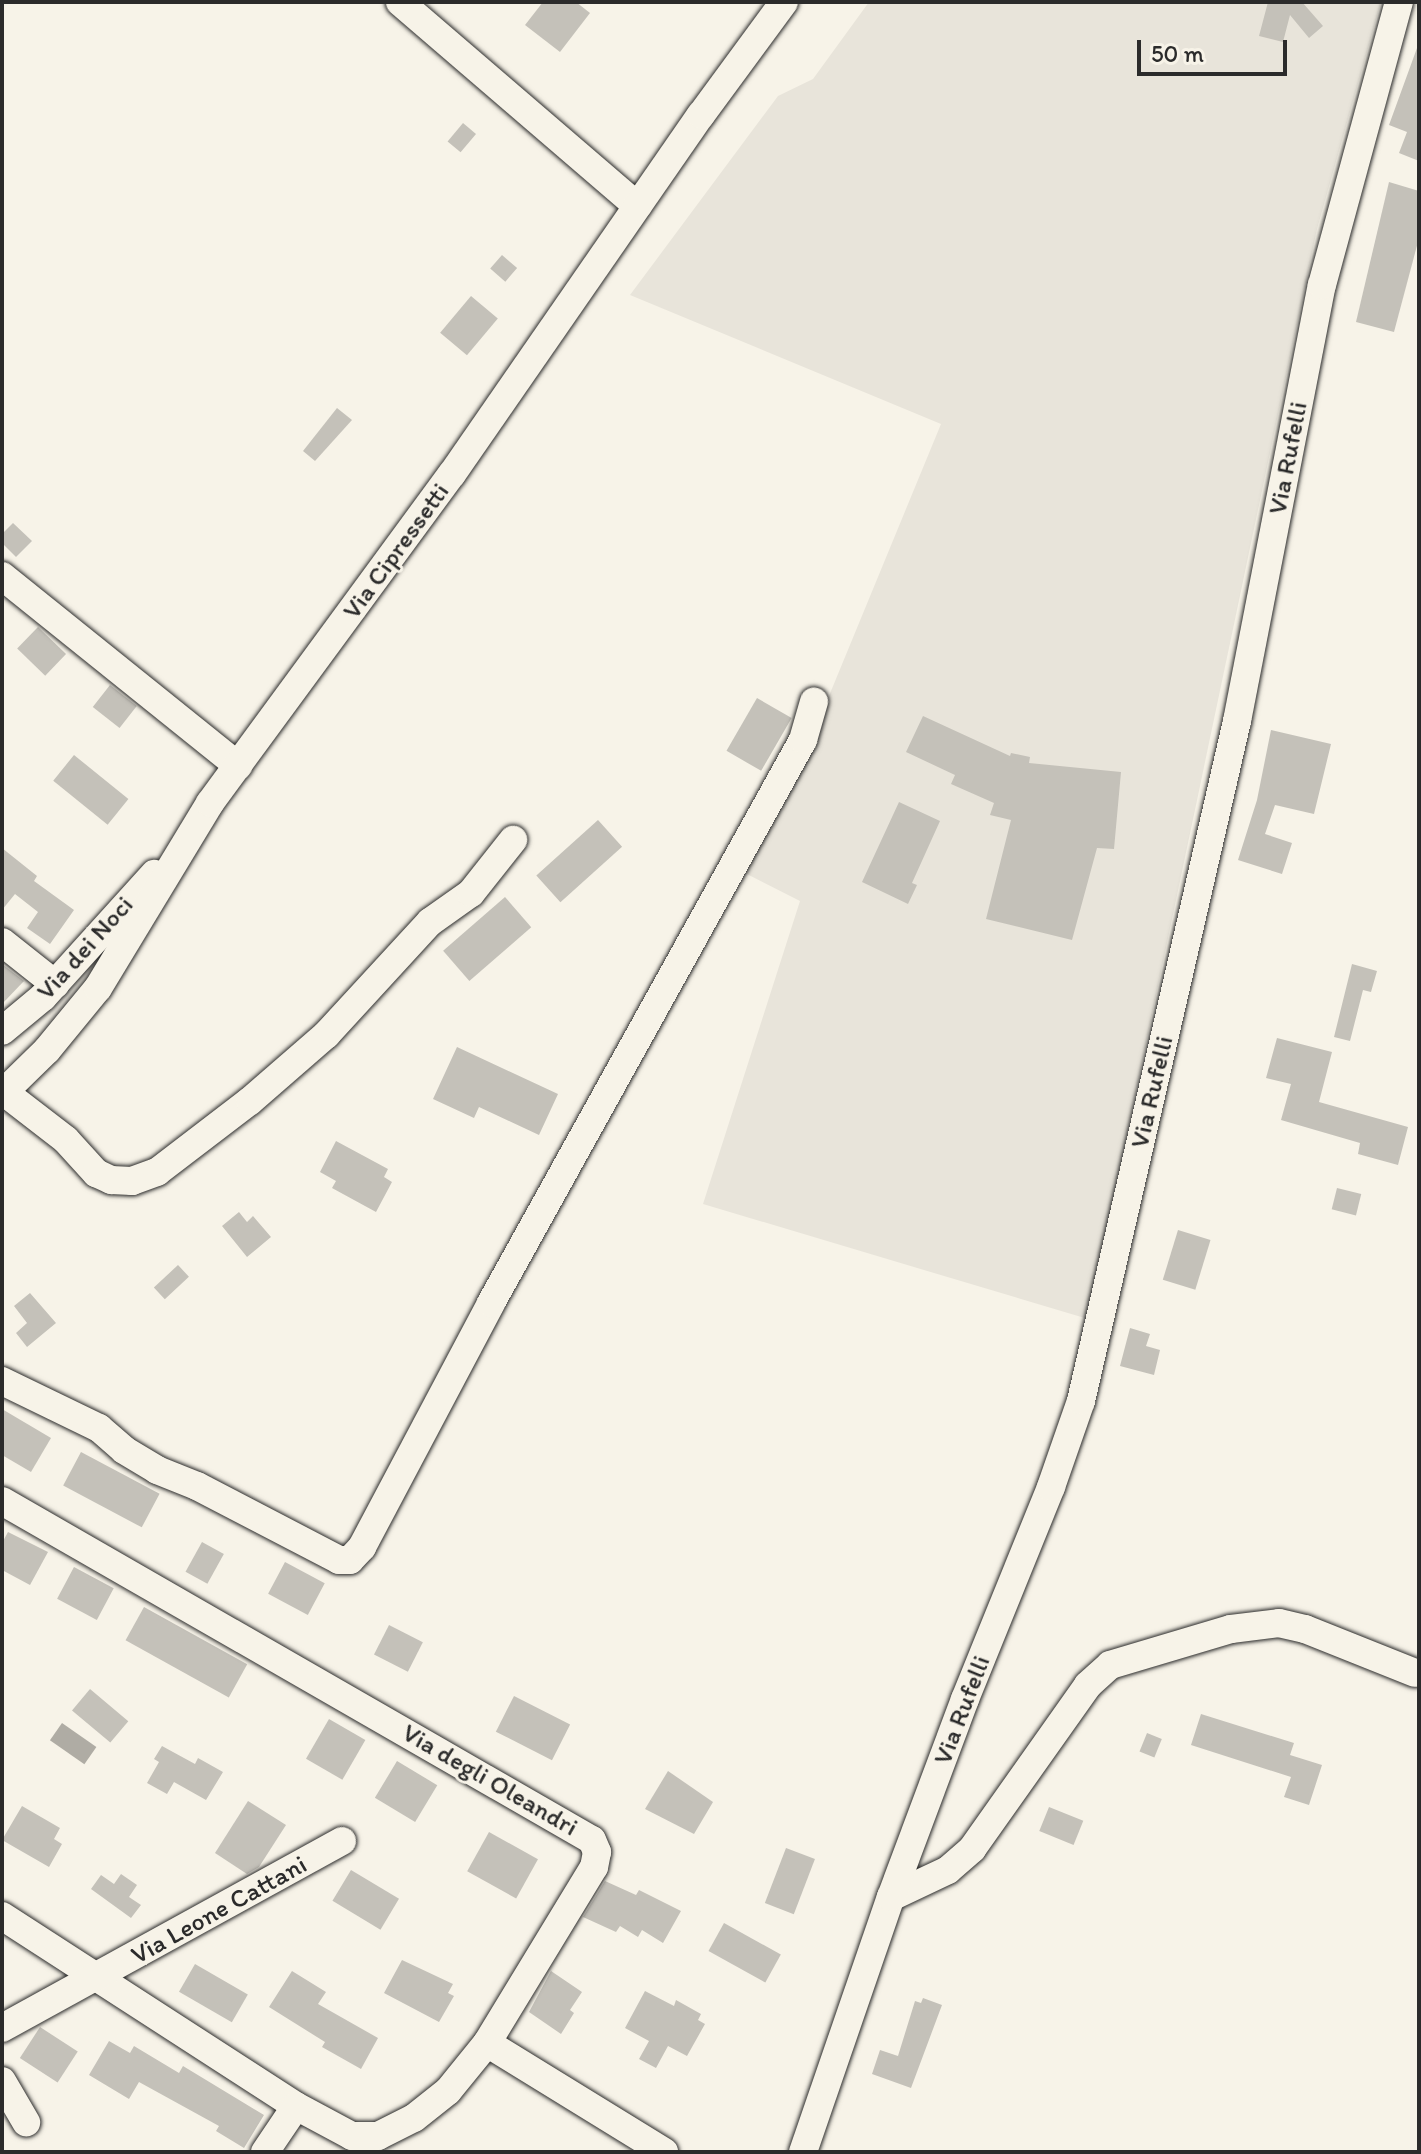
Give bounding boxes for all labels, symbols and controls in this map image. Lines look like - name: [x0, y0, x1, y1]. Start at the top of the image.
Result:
- scale bar: [1141, 24, 1291, 74]
- text: 50 m: [1151, 39, 1204, 68]
- street label: Via Rufelli: [1262, 399, 1314, 517]
- street label: Via Cipressetti: [336, 477, 456, 625]
- street label: Via dei Noci: [30, 889, 140, 1007]
- street label: Via Rufelli: [1124, 1033, 1180, 1151]
- street label: Via Rufelli: [927, 1651, 997, 1769]
- street label: Via degli Oleandri: [397, 1717, 583, 1843]
- street label: Via Leone Cattani: [126, 1849, 312, 1971]

